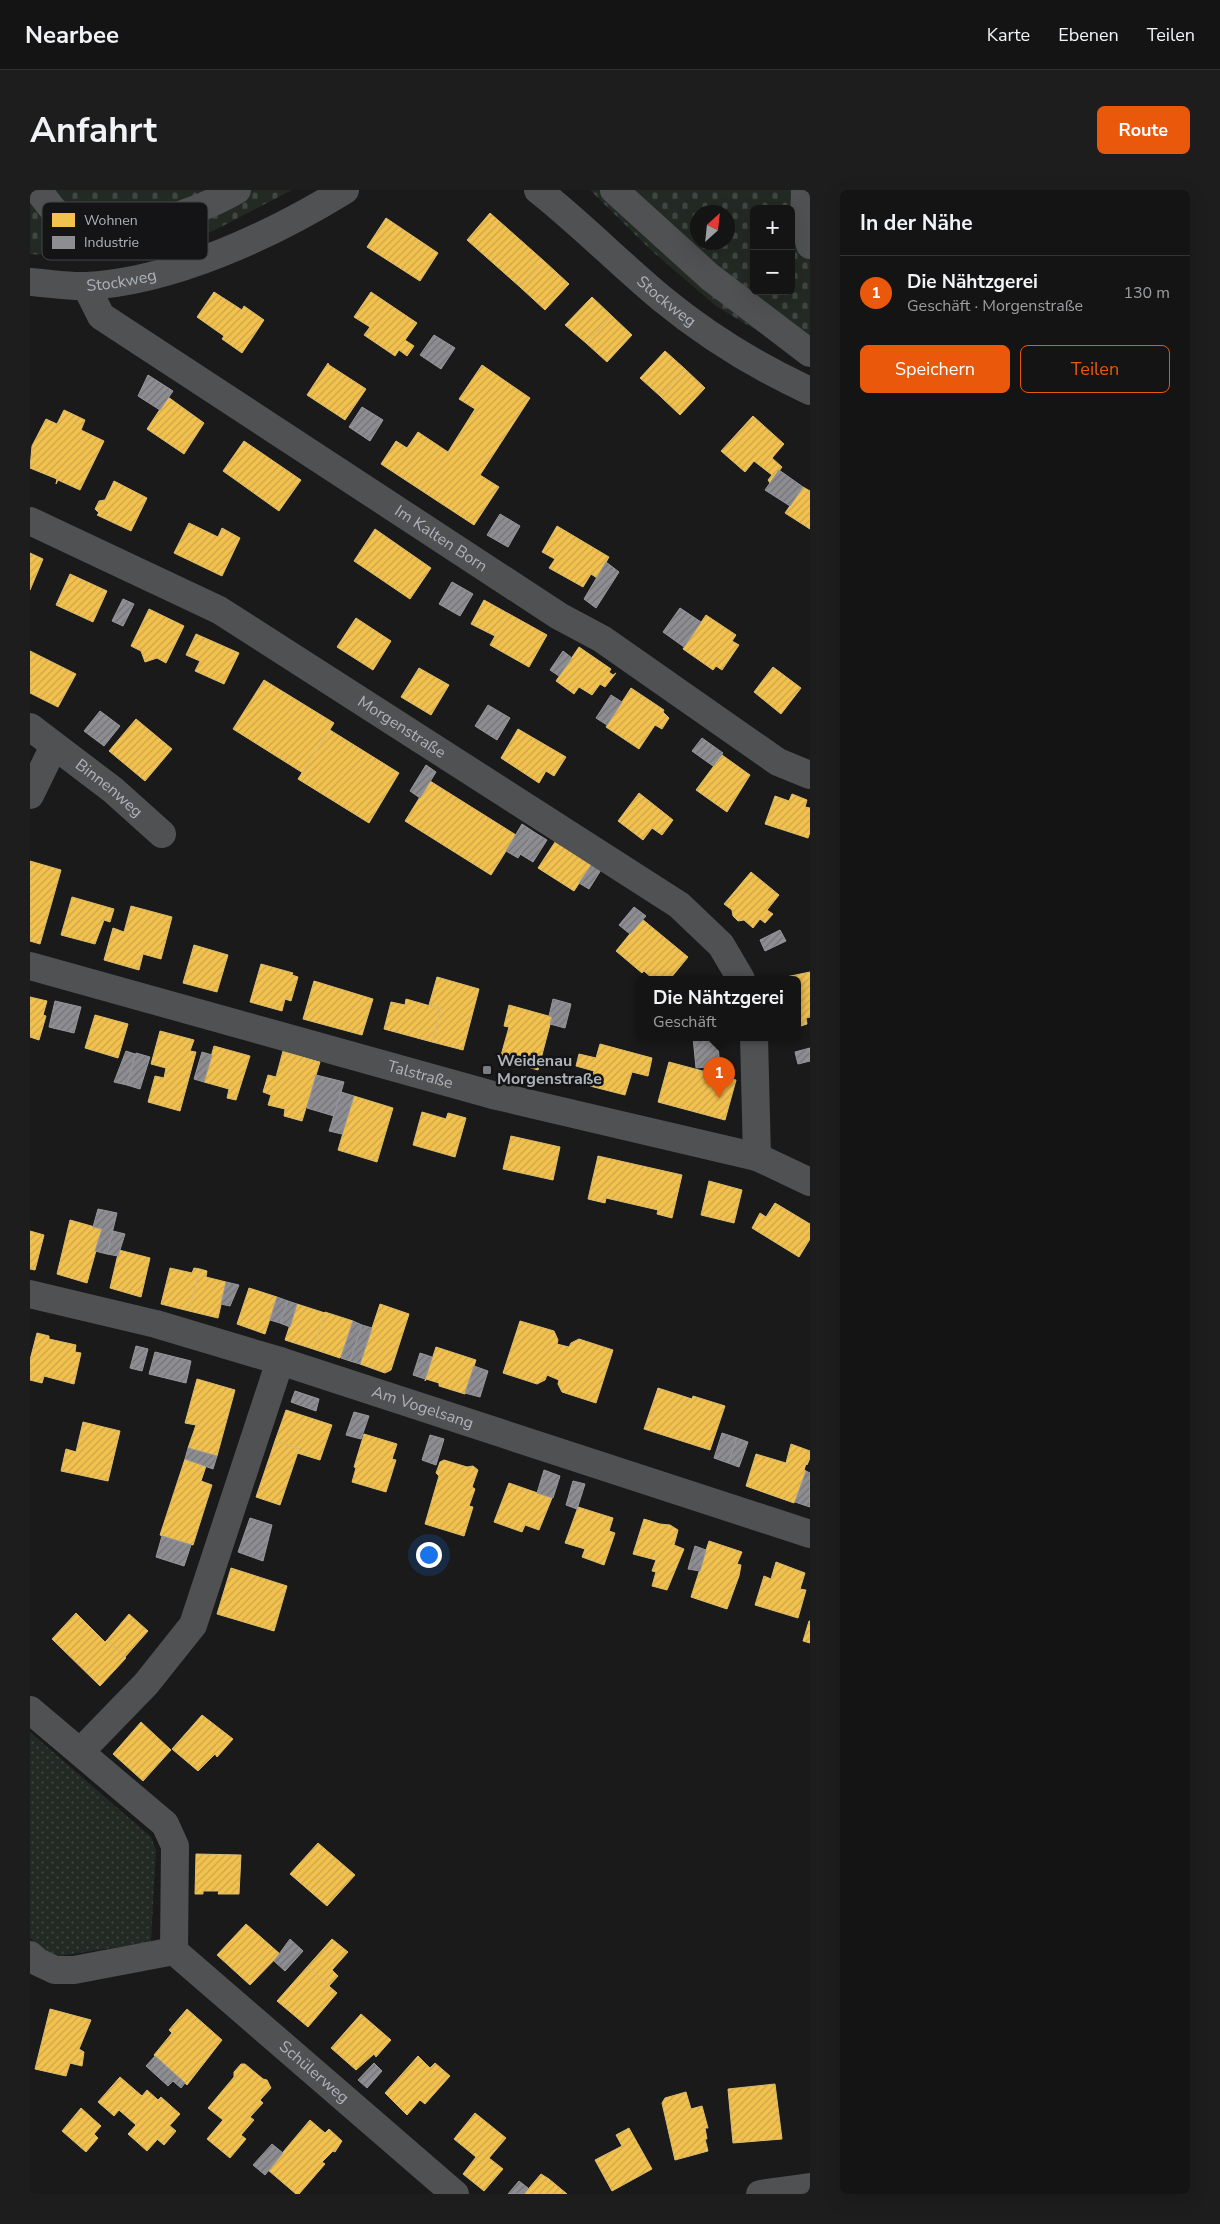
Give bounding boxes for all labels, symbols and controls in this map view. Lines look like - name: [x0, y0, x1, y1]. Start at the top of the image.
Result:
- text: Nearbee: [25, 19, 119, 51]
- text: Karte: [987, 23, 1030, 47]
- text: Ebenen: [1058, 23, 1119, 47]
- text: Teilen: [1147, 23, 1195, 47]
- button: Route: [1097, 106, 1190, 154]
- text: Anfahrt: [30, 107, 157, 154]
- legend: [42, 202, 208, 260]
- north arrow: [690, 205, 735, 250]
- map controls: [750, 205, 795, 295]
- button: +: [750, 205, 795, 250]
- text: In der Nähe: [860, 209, 973, 237]
- text: Wohnen: [84, 211, 138, 230]
- text: Industrie: [84, 233, 139, 252]
- button: −: [750, 250, 795, 295]
- street label: Stockweg: [86, 264, 159, 297]
- text: Die Nähtzgerei: [907, 269, 1038, 295]
- street label: Stockweg: [632, 271, 700, 332]
- text: 1: [871, 282, 881, 304]
- text: 130 m: [1123, 282, 1170, 304]
- text: Geschäft · Morgenstraße: [907, 295, 1083, 317]
- button: Speichern: [860, 345, 1010, 393]
- button: Teilen: [1020, 345, 1170, 393]
- street label: Im Kalten Born: [390, 500, 492, 577]
- street label: Morgenstraße: [353, 691, 450, 764]
- street label: Binnenweg: [71, 754, 148, 823]
- popup: [636, 976, 801, 1041]
- text: Die Nähtzgerei: [653, 985, 784, 1011]
- text: Geschäft: [653, 1011, 716, 1033]
- place label: Weidenau Morgenstraße: [497, 1050, 602, 1090]
- street label: Talstraße: [385, 1055, 456, 1094]
- pin: 1: [703, 1057, 735, 1098]
- marker: Weidenau Morgenstraße: [481, 1064, 493, 1076]
- street label: Am Vogelsang: [369, 1381, 476, 1434]
- your location: [416, 1542, 442, 1568]
- street label: Schülerweg: [274, 2036, 354, 2109]

